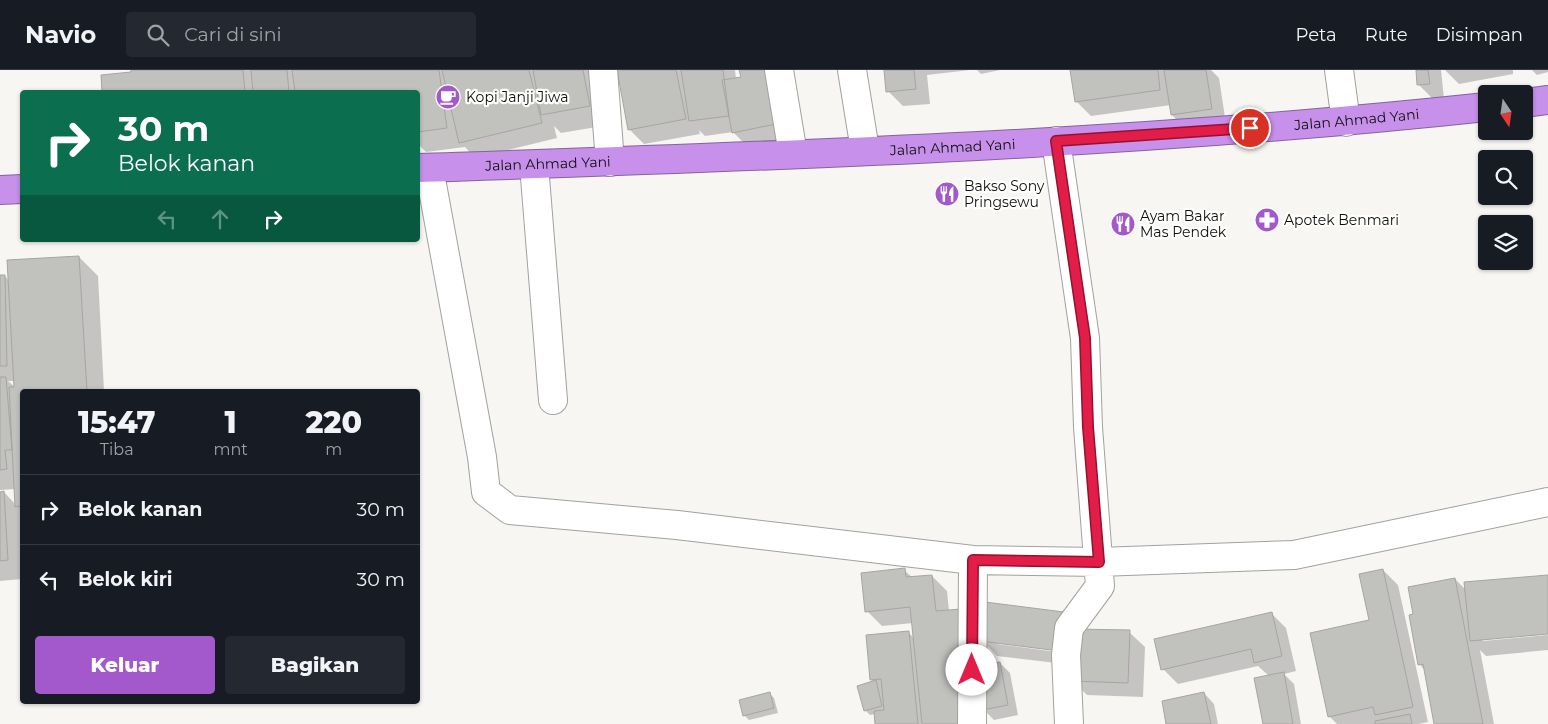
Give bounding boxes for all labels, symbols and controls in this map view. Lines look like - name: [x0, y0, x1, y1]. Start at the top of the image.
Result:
- search box: [126, 12, 476, 57]
- text: Navio: [25, 20, 96, 49]
- icon: search: [144, 21, 172, 49]
- text: Cari di sini: [184, 23, 282, 46]
- text: Peta: [1296, 24, 1337, 46]
- text: Rute: [1365, 24, 1408, 46]
- text: Disimpan: [1436, 24, 1523, 46]
- cafe icon: Kopi Janji Jiwa: [435, 84, 461, 110]
- north arrow: [1478, 85, 1532, 140]
- map controls: [1478, 85, 1533, 270]
- place label: Kopi Janji Jiwa: [466, 88, 568, 106]
- street label: Jalan Ahmad Yani: [1292, 105, 1420, 134]
- text: 30 m: [118, 107, 209, 150]
- pin: [1229, 107, 1271, 149]
- icon: right: [35, 110, 100, 175]
- icon: arrive: [1236, 114, 1264, 142]
- street label: Jalan Ahmad Yani: [888, 135, 1016, 159]
- text: Belok kanan: [118, 150, 255, 177]
- button: search: [1478, 150, 1533, 205]
- street label: Jalan Ahmad Yani: [484, 152, 611, 175]
- place label: Bakso Sony Pringsewu: [964, 177, 1045, 211]
- restaurant icon: Bakso Sony Pringsewu: [934, 181, 960, 207]
- icon: left: [153, 205, 181, 233]
- icon: ahead: [206, 205, 234, 233]
- icon: right: [259, 205, 287, 233]
- place label: Ayam Bakar Mas Pendek: [1140, 207, 1227, 241]
- pharmacy icon: Apotek Benmari: [1254, 207, 1280, 233]
- restaurant icon: Ayam Bakar Mas Pendek: [1110, 211, 1136, 237]
- place label: Apotek Benmari: [1284, 211, 1399, 229]
- button: layers: [1478, 215, 1533, 270]
- text: 15:47: [78, 404, 156, 441]
- text: 1: [224, 404, 237, 441]
- text: 220: [306, 404, 362, 441]
- text: Tiba: [100, 440, 134, 459]
- text: mnt: [213, 440, 248, 459]
- text: m: [325, 440, 342, 459]
- icon: right: [35, 496, 63, 524]
- text: Belok kanan: [78, 498, 202, 521]
- text: 30 m: [357, 498, 405, 521]
- icon: left: [35, 566, 63, 594]
- text: Belok kiri: [78, 568, 173, 591]
- text: 30 m: [357, 568, 405, 591]
- button: Keluar: [35, 636, 215, 694]
- button: Bagikan: [225, 636, 405, 694]
- position arrow: [945, 643, 997, 695]

